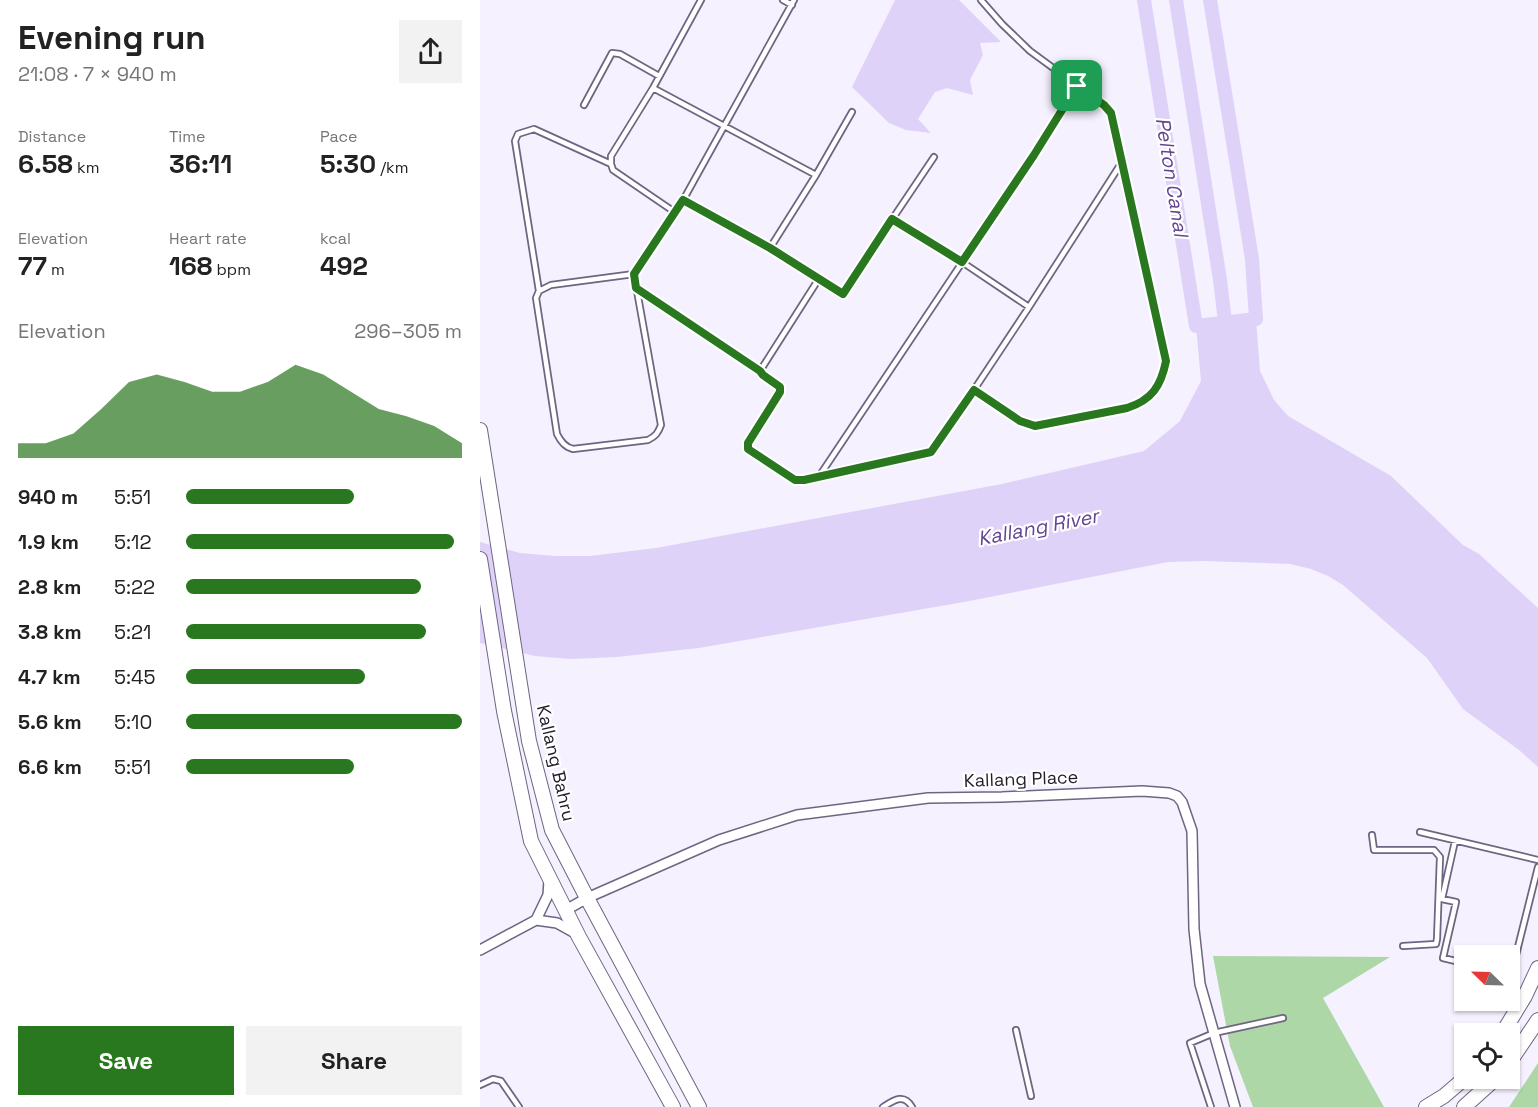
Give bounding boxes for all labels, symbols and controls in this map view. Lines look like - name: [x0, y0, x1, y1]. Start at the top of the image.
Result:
- text: Evening run: [18, 17, 206, 59]
- button: share: [399, 20, 462, 83]
- pin: [1051, 60, 1102, 111]
- text: 21:08 · 7 × 940 m: [18, 61, 177, 87]
- icon: arrive: [1060, 69, 1093, 102]
- water label: Pelton Canal: [1150, 116, 1195, 240]
- text: Distance: [18, 126, 86, 147]
- text: Time: [169, 126, 205, 147]
- text: Pace: [320, 126, 357, 147]
- text: 6.58: [18, 147, 73, 181]
- text: 36:11: [169, 147, 232, 181]
- text: 5:30: [320, 147, 376, 181]
- text: km: [73, 157, 99, 178]
- text: /km: [376, 157, 408, 178]
- text: Elevation: [18, 228, 88, 249]
- text: Heart rate: [169, 228, 247, 249]
- text: kcal: [320, 228, 351, 249]
- text: 77: [18, 249, 47, 283]
- text: 168: [169, 249, 212, 283]
- text: 492: [320, 249, 368, 283]
- text: m: [47, 259, 65, 280]
- text: bpm: [212, 259, 251, 280]
- text: Elevation: [18, 318, 106, 344]
- text: 296–305 m: [354, 318, 462, 344]
- text: 940 m: [18, 484, 78, 510]
- text: 5:51: [114, 484, 151, 510]
- water label: Kallang River: [975, 502, 1103, 551]
- text: 1.9 km: [18, 529, 79, 555]
- text: 5:12: [114, 529, 151, 555]
- text: 2.8 km: [18, 574, 81, 600]
- text: 5:22: [114, 574, 155, 600]
- text: 3.8 km: [18, 619, 82, 645]
- text: 5:21: [114, 619, 151, 645]
- text: 4.7 km: [18, 664, 81, 690]
- text: 5:45: [114, 664, 156, 690]
- street label: Kallang Bahru: [532, 702, 581, 823]
- text: 5.6 km: [18, 709, 82, 735]
- text: 5:10: [114, 709, 152, 735]
- text: 6.6 km: [18, 754, 82, 780]
- text: 5:51: [114, 754, 151, 780]
- street label: Kallang Place: [963, 765, 1079, 792]
- north arrow: [1454, 945, 1520, 1011]
- map controls: [1454, 945, 1520, 1089]
- button: locate: [1454, 1023, 1520, 1089]
- button: Save: [18, 1026, 234, 1095]
- button: Share: [246, 1026, 462, 1095]

